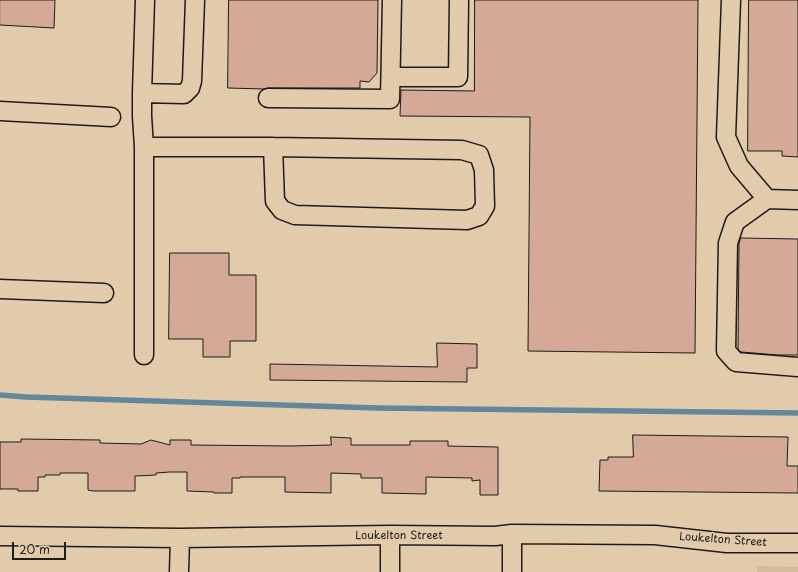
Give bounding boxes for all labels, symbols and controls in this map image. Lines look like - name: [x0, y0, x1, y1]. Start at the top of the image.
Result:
- street label: Loukelton Street: [355, 529, 443, 543]
- street label: Loukelton Street: [679, 530, 767, 550]
- scale bar: [14, 534, 68, 560]
- text: 20 m: [19, 540, 50, 558]

